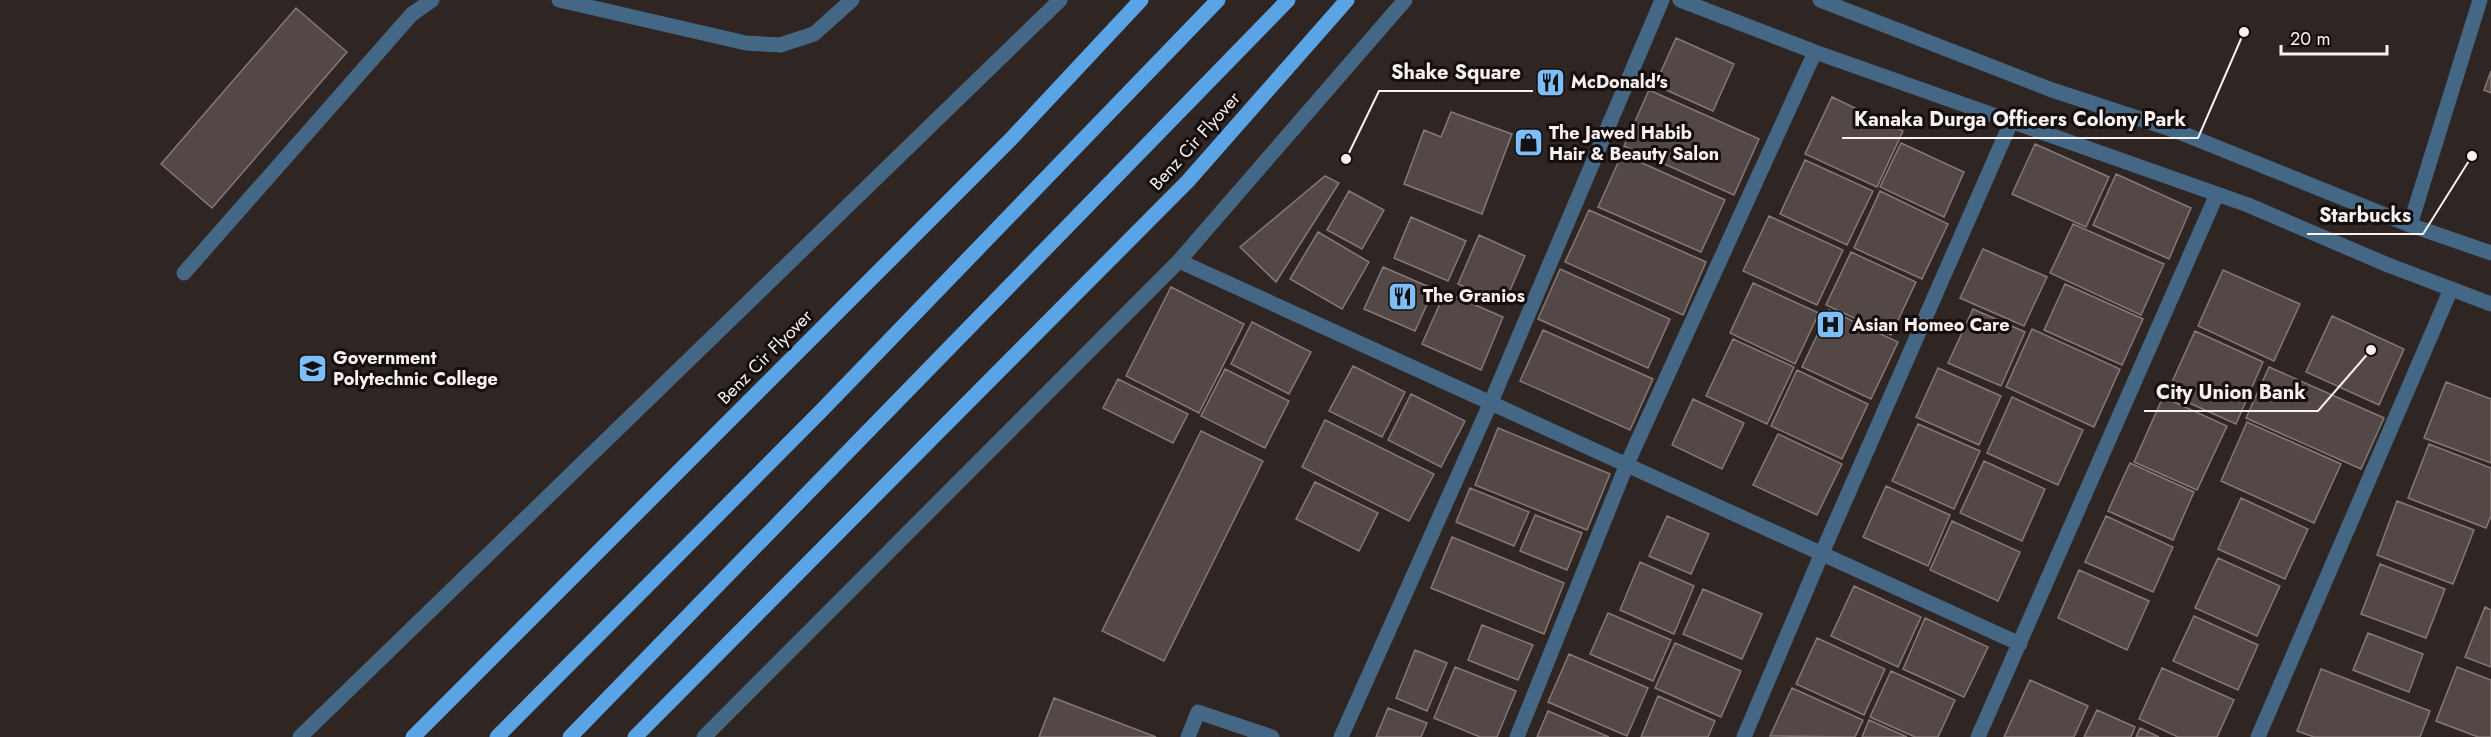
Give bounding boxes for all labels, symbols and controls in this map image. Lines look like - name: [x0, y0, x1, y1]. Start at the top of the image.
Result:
- scale bar: [2281, 18, 2388, 56]
- text: 20 m: [2290, 26, 2330, 52]
- callout: Shake Square: [1379, 53, 1533, 91]
- text: Shake Square: [1391, 58, 1521, 87]
- restaurant icon: McDonald's: [1534, 66, 1566, 98]
- place label: McDonald's: [1571, 69, 1668, 95]
- street label: Benz Cir Flyover: [1144, 85, 1247, 196]
- callout: Kanaka Durga Officers Colony Park: [1842, 100, 2198, 138]
- text: Kanaka Durga Officers Colony Park: [1854, 105, 2186, 134]
- place label: The Jawed Habib Hair & Beauty Salon: [1549, 120, 1719, 167]
- shop icon: The Jawed Habib Hair & Beauty Salon: [1512, 127, 1544, 159]
- callout: Starbucks: [2307, 196, 2423, 234]
- text: Starbucks: [2319, 201, 2411, 230]
- restaurant icon: The Granios: [1386, 280, 1418, 312]
- place label: The Granios: [1423, 283, 1525, 309]
- street label: Benz Cir Flyover: [712, 303, 819, 410]
- hospital icon: Asian Homeo Care: [1815, 309, 1847, 341]
- place label: Asian Homeo Care: [1851, 312, 2009, 338]
- place label: Government Polytechnic College: [333, 345, 498, 392]
- school or university icon: Government Polytechnic College: [296, 352, 328, 384]
- callout: City Union Bank: [2144, 373, 2318, 411]
- text: City Union Bank: [2156, 378, 2306, 407]

